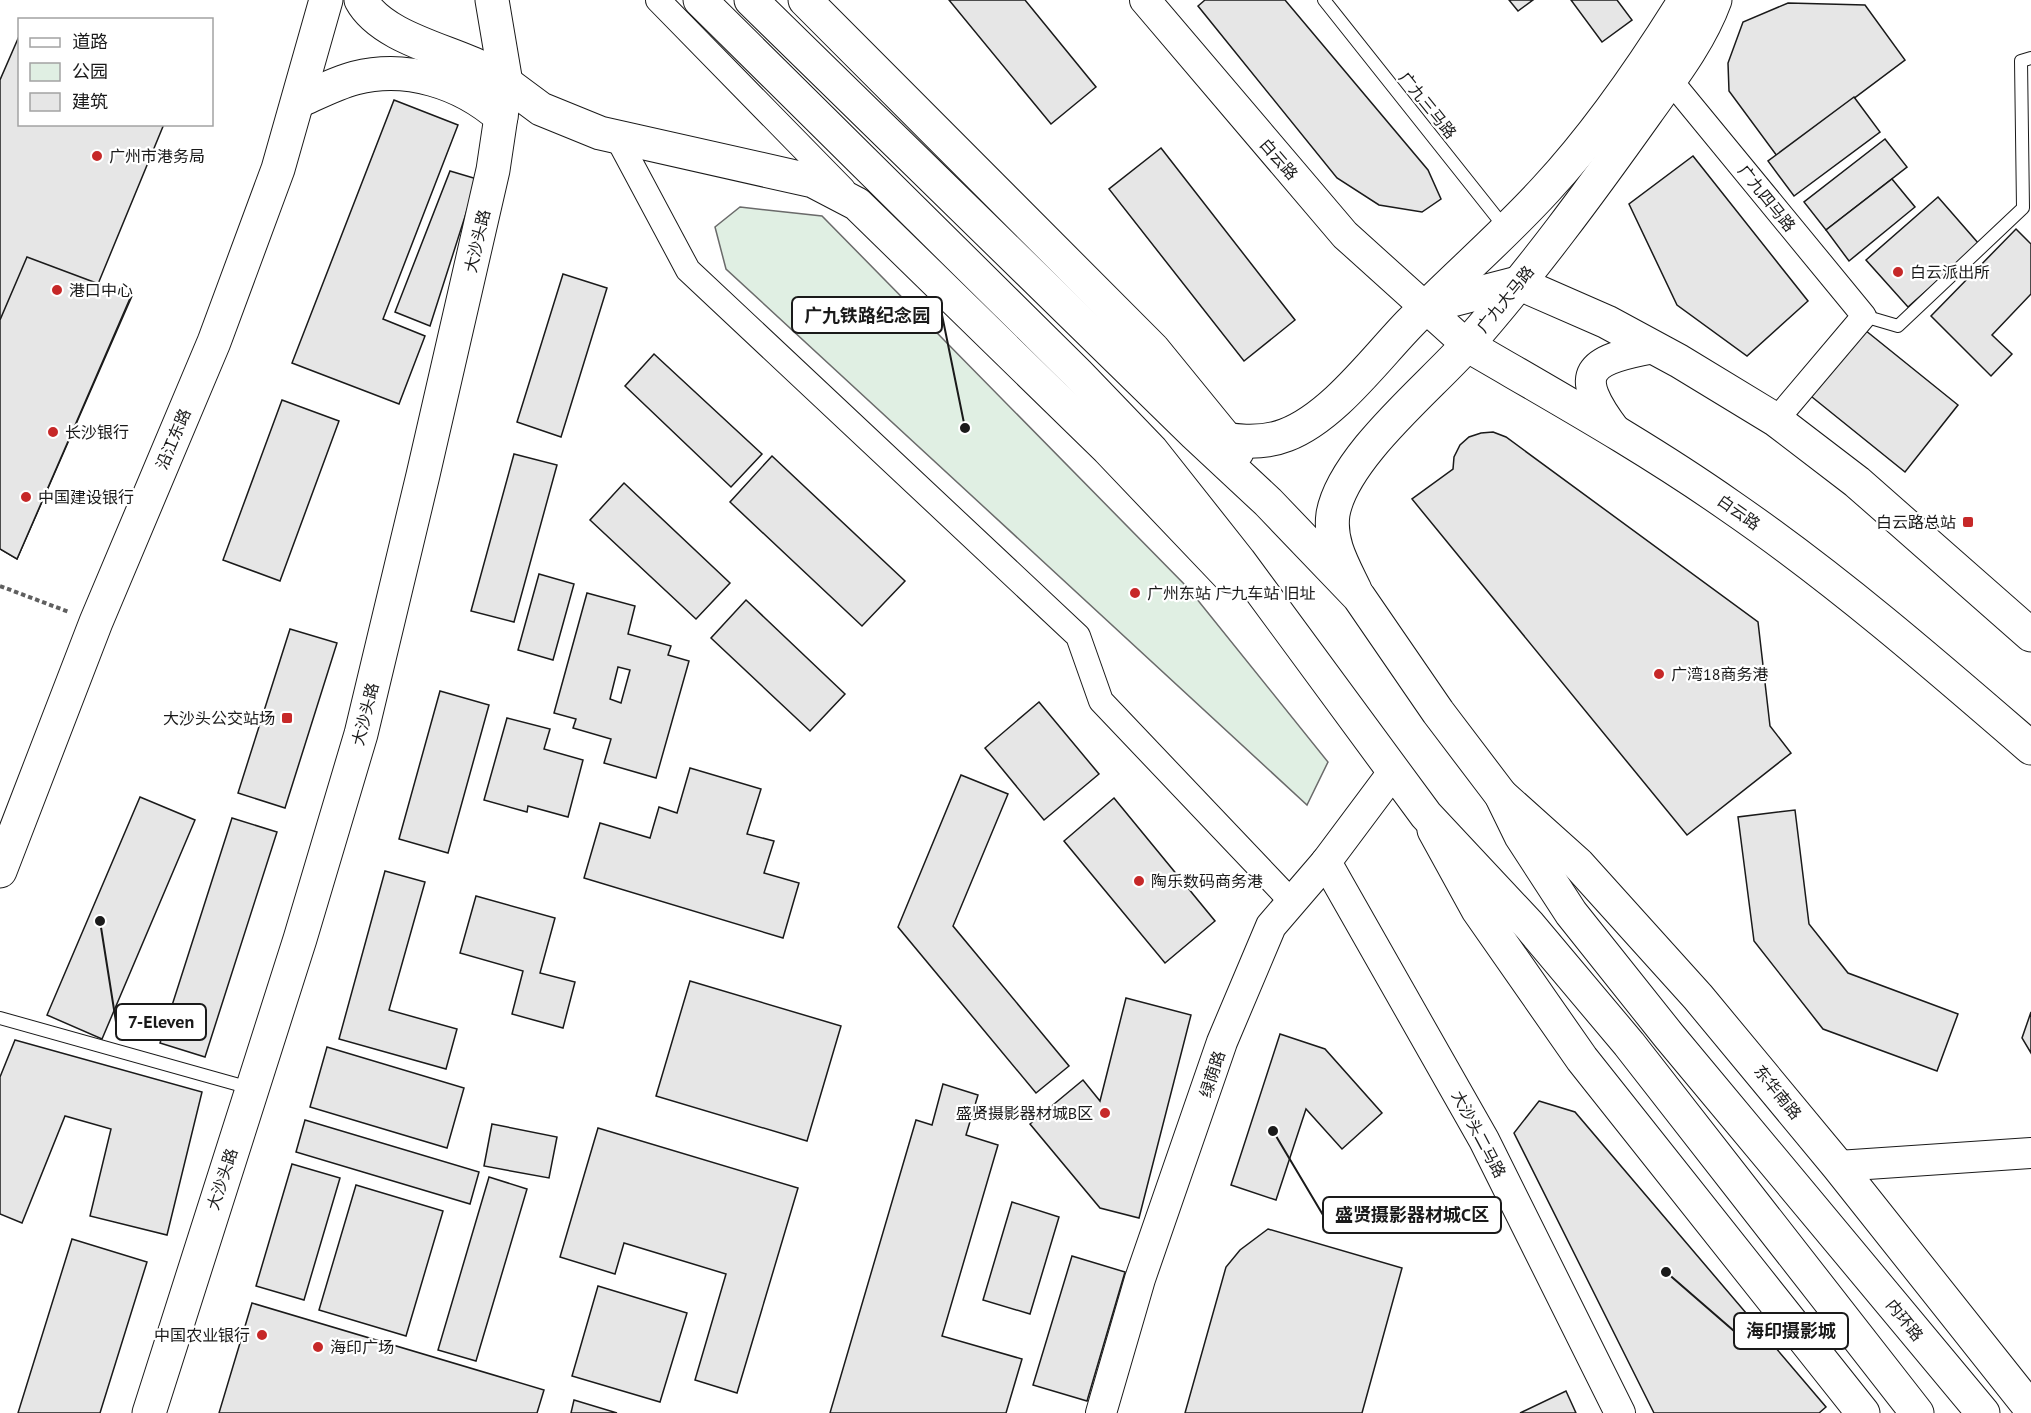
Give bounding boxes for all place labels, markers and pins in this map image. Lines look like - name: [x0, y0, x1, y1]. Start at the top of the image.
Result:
- place label: 广州市港务局: [109, 146, 205, 166]
- marker: 广州市港务局: [90, 149, 104, 163]
- place label: 白云派出所: [1910, 262, 1990, 282]
- marker: 白云派出所: [1891, 265, 1905, 279]
- place label: 港口中心: [69, 280, 133, 300]
- marker: 港口中心: [50, 283, 64, 297]
- callout: 广九铁路纪念园: [792, 297, 942, 333]
- place label: 长沙银行: [65, 422, 129, 442]
- marker: 长沙银行: [46, 425, 60, 439]
- place label: 中国建设银行: [38, 487, 134, 507]
- marker: 中国建设银行: [19, 490, 33, 504]
- place label: 白云路总站: [1876, 512, 1956, 532]
- marker: 白云路总站: [1961, 515, 1975, 529]
- place label: 广州东站 广九车站 旧址: [1147, 583, 1316, 603]
- marker: 广州东站 广九车站 旧址: [1128, 586, 1142, 600]
- place label: 广湾18商务港: [1671, 664, 1768, 684]
- marker: 广湾18商务港: [1652, 667, 1666, 681]
- place label: 大沙头公交站场: [163, 708, 275, 728]
- marker: 大沙头公交站场: [280, 711, 294, 725]
- place label: 陶乐数码商务港: [1151, 871, 1263, 891]
- marker: 陶乐数码商务港: [1132, 874, 1146, 888]
- callout: 7-Eleven: [116, 1004, 206, 1040]
- place label: 盛贤摄影器材城B区: [956, 1103, 1093, 1123]
- marker: 盛贤摄影器材城B区: [1098, 1106, 1112, 1120]
- callout: 盛贤摄影器材城C区: [1323, 1197, 1501, 1233]
- callout: 海印摄影城: [1734, 1313, 1848, 1349]
- place label: 中国农业银行: [154, 1325, 250, 1345]
- marker: 中国农业银行: [255, 1328, 269, 1342]
- place label: 海印广场: [330, 1337, 394, 1357]
- marker: 海印广场: [311, 1340, 325, 1354]

